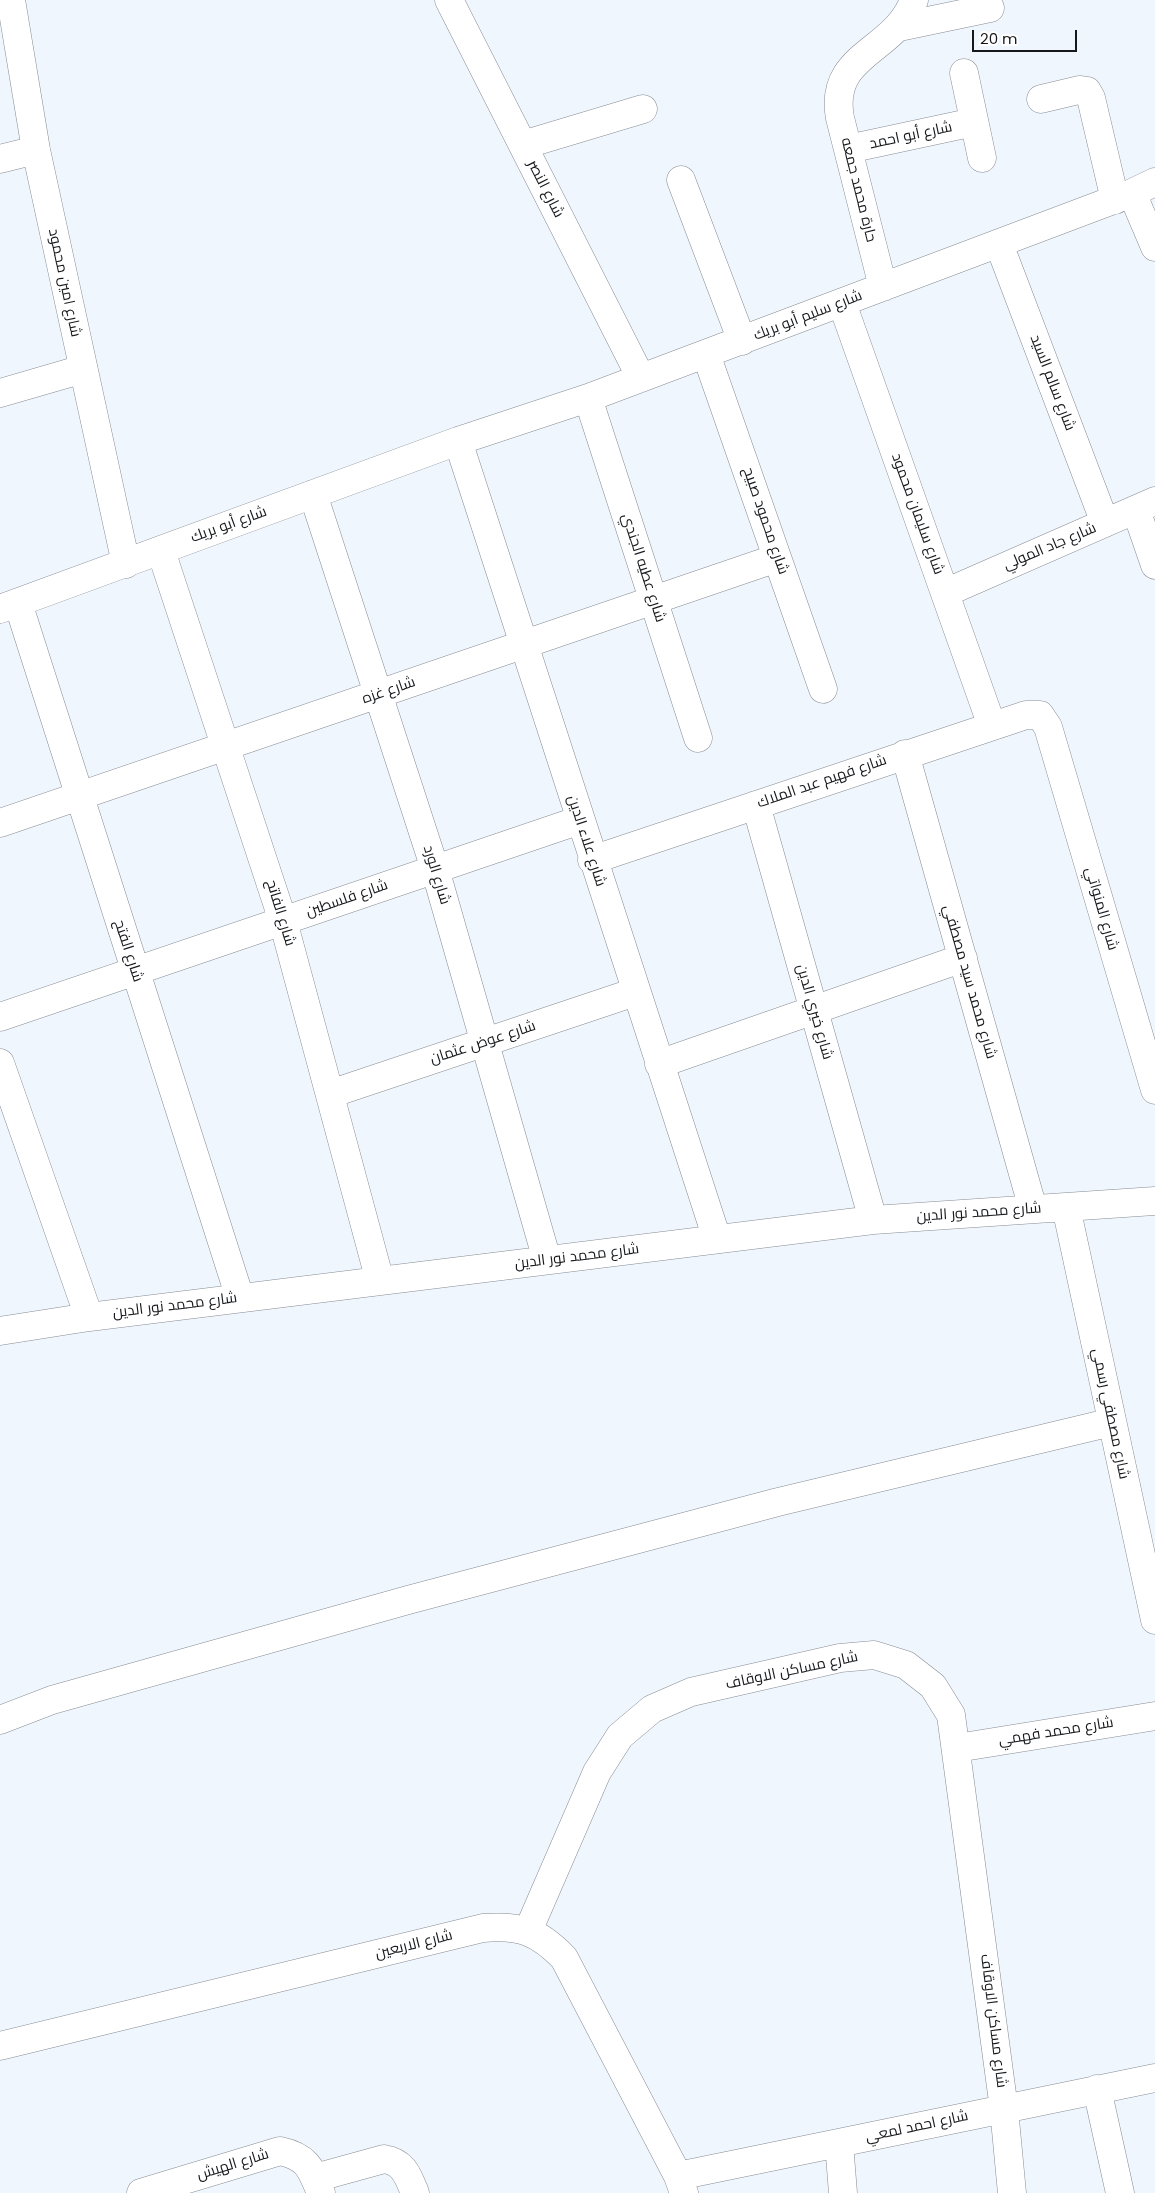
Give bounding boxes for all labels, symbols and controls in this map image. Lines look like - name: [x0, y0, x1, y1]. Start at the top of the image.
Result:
- scale bar: [975, 20, 1080, 52]
- text: 20 m: [980, 28, 1018, 49]
- street label: شارع أبو احمد: [868, 118, 954, 154]
- street label: حارة محمد جمعه: [836, 136, 880, 244]
- street label: شارع النصر: [523, 157, 567, 221]
- street label: شارع امين محمود: [44, 227, 84, 339]
- street label: شارع سليم أبو بريك: [751, 287, 865, 345]
- street label: شارع سالم السيد: [1025, 332, 1079, 434]
- street label: شارع سليمان محمود: [887, 451, 947, 577]
- street label: شارع محمود صبيح: [738, 465, 792, 577]
- street label: شارع أبو بريك: [188, 503, 270, 547]
- street label: شارع عطيه الجندي: [617, 511, 669, 625]
- street label: شارع جاد المولي: [1001, 519, 1099, 575]
- street label: شارع غزه: [360, 674, 418, 708]
- street label: شارع فهيم عبد الملاك: [755, 751, 889, 813]
- street label: شارع علاء الدين: [563, 793, 609, 889]
- street label: شارع الورد: [418, 843, 454, 907]
- street label: شارع المنواتي: [1081, 865, 1121, 953]
- street label: شارع فلسطين: [304, 877, 390, 921]
- street label: شارع الفاتح: [261, 878, 299, 948]
- street label: شارع محمد سيد مصطفي: [938, 903, 1000, 1061]
- street label: شارع الفتح: [109, 917, 147, 985]
- street label: شارع خيري الدين: [792, 962, 836, 1062]
- street label: شارع عوض عثمان: [428, 1017, 538, 1069]
- street label: شارع محمد نور الدين: [916, 1200, 1042, 1226]
- street label: شارع محمد نور الدين: [514, 1240, 640, 1274]
- street label: شارع محمد نور الدين: [112, 1289, 238, 1323]
- street label: شارع مصطفي رسمي: [1087, 1347, 1133, 1481]
- street label: شارع مساكن الاوقاف: [724, 1648, 860, 1694]
- street label: شارع محمد فهمي: [997, 1714, 1115, 1750]
- street label: شارع الاربعين: [373, 1927, 455, 1963]
- street label: شارع مساكن الاوقاف: [976, 1953, 1010, 2089]
- street label: شارع احمد لمعي: [864, 2107, 970, 2147]
- street label: شارع الهيش: [195, 2146, 271, 2184]

